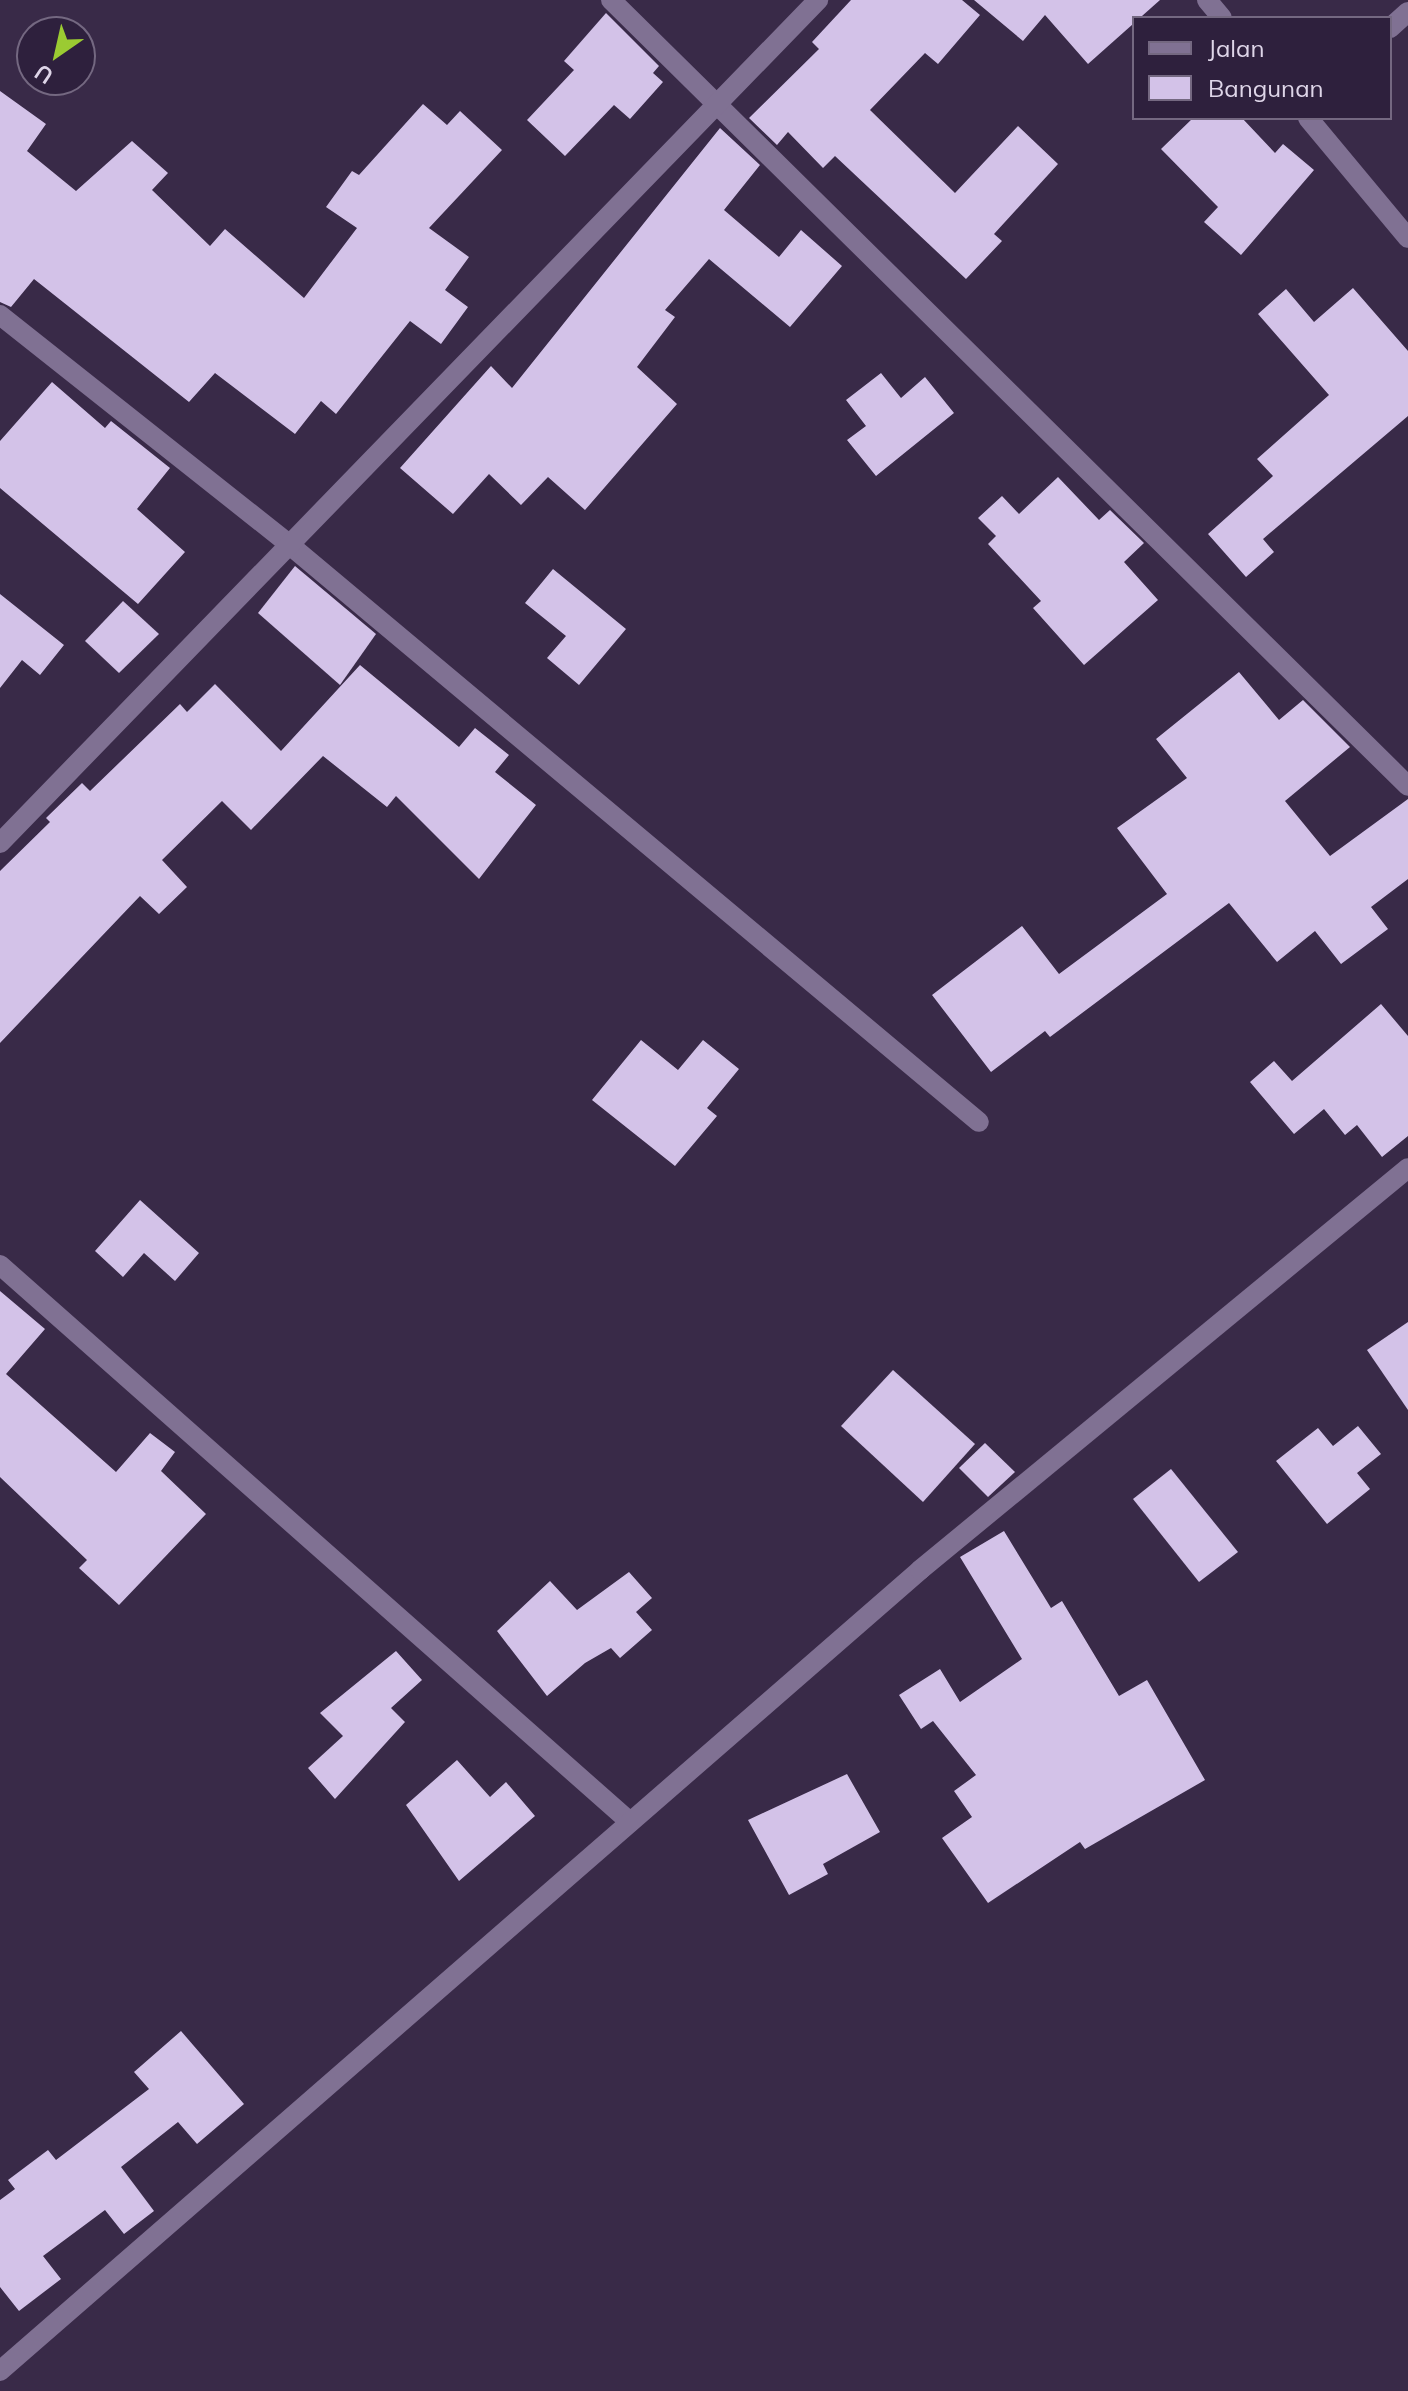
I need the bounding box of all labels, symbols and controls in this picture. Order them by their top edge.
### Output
north arrow [16,16,96,96]
legend [1132,16,1392,120]
text: Jalan [1208,33,1264,63]
text: U [29,58,58,90]
text: Bangunan [1208,73,1324,103]

